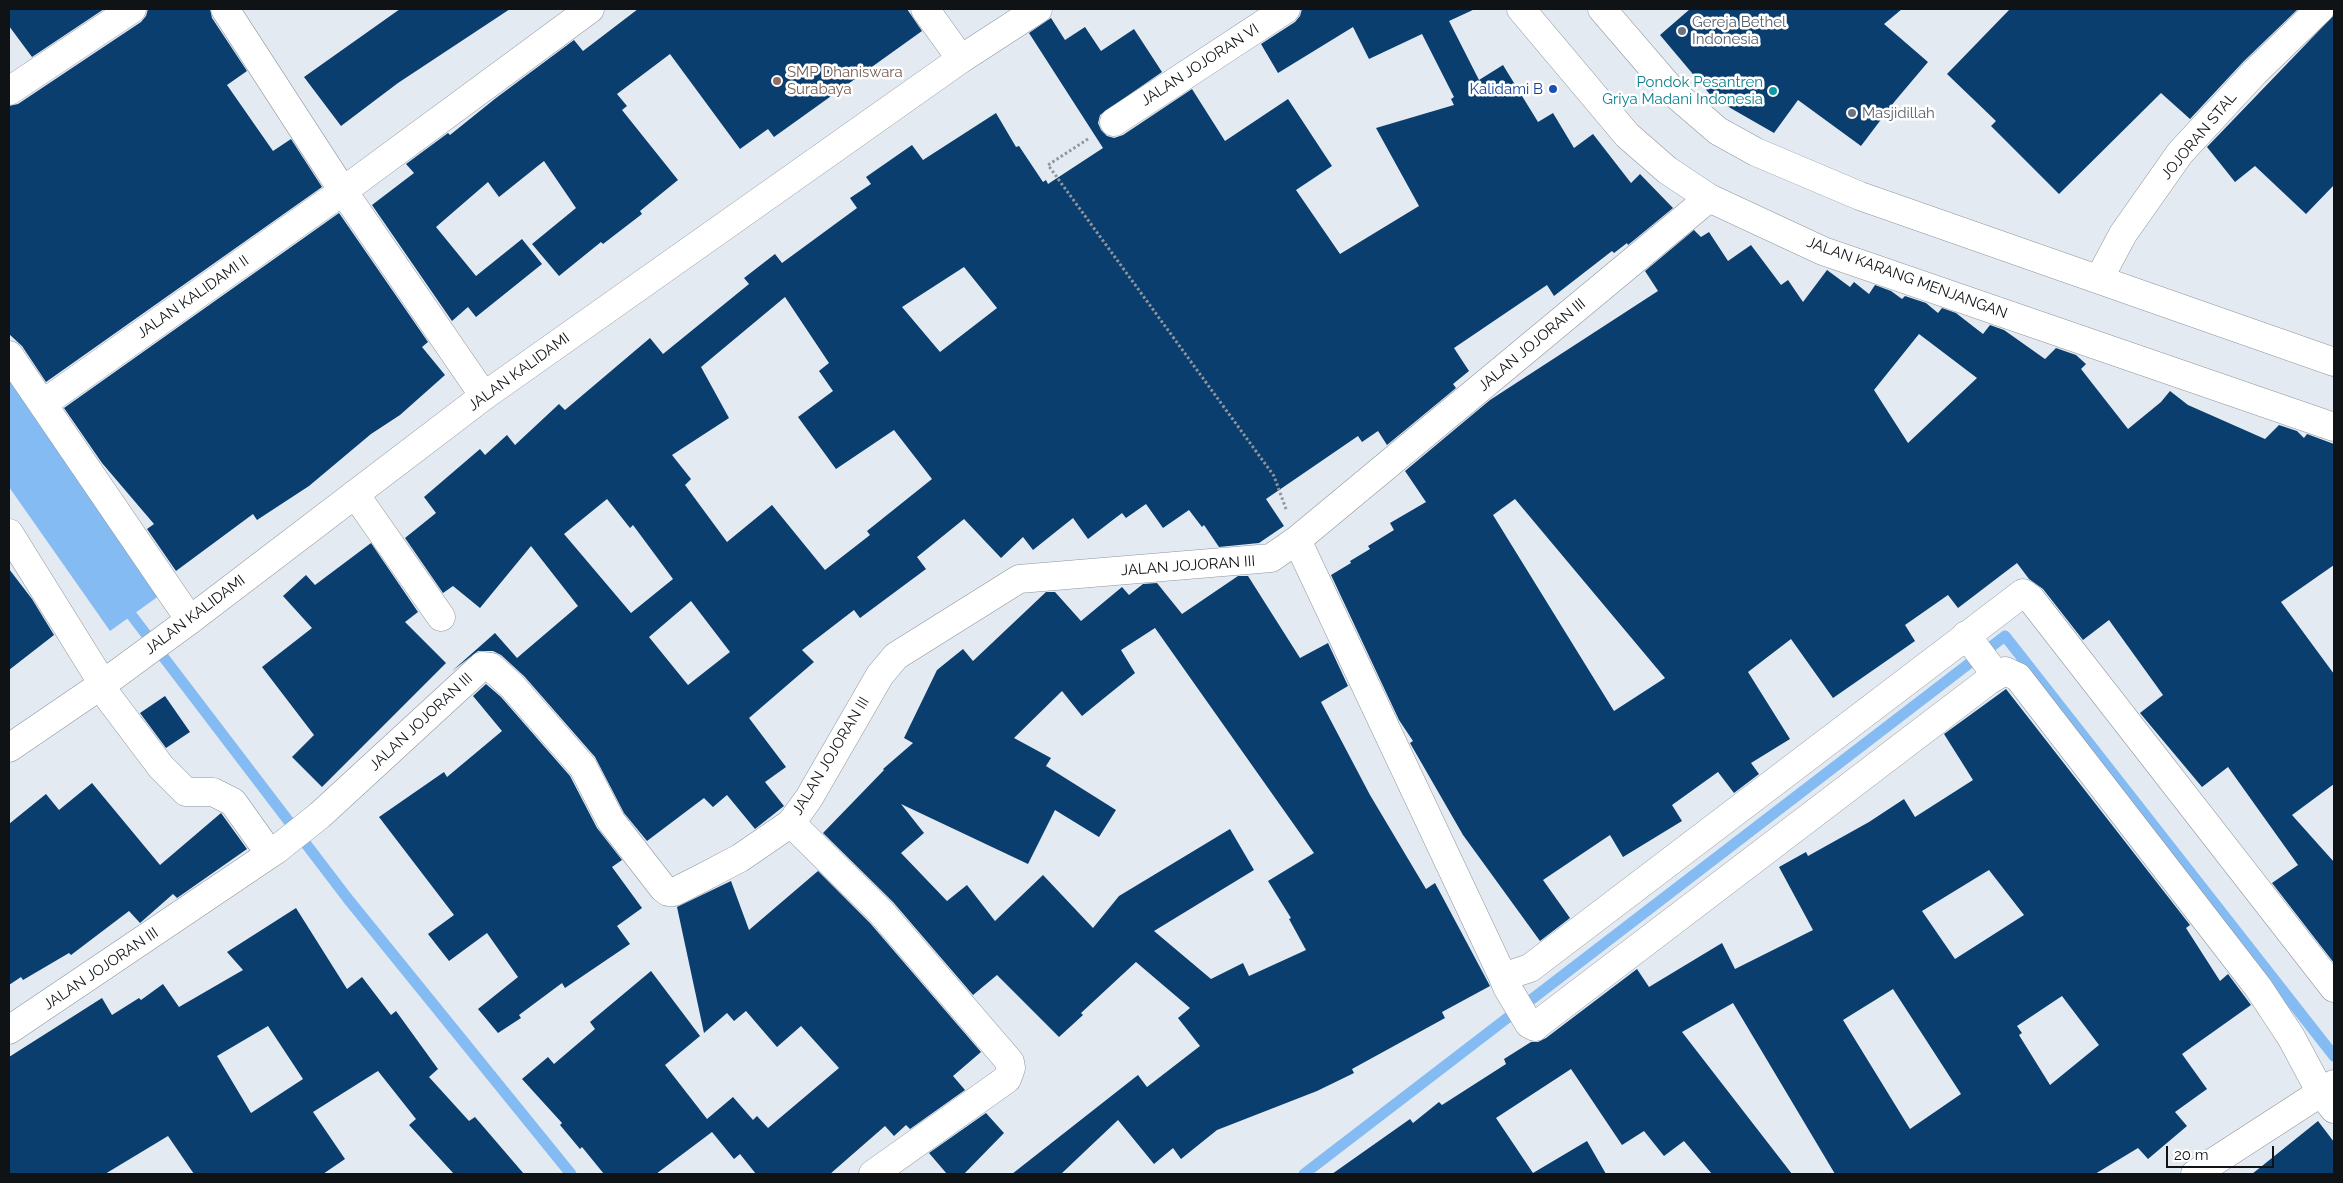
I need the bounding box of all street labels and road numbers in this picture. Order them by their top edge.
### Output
street label: JALAN JOJORAN VI [1138,20,1262,110]
street label: JOJORAN STAL [2157,89,2241,183]
street label: JALAN KARANG MENJANGAN [1804,233,2010,323]
street label: JALAN KALIDAMI II [134,252,252,342]
street label: JALAN JOJORAN III [1475,295,1589,395]
street label: JALAN KALIDAMI [465,329,573,415]
street label: JALAN JOJORAN III [1120,552,1256,580]
street label: JALAN KALIDAMI [141,571,249,659]
street label: JALAN JOJORAN III [366,670,476,774]
street label: JALAN JOJORAN III [789,694,873,818]
street label: JALAN JOJORAN III [40,924,162,1014]

